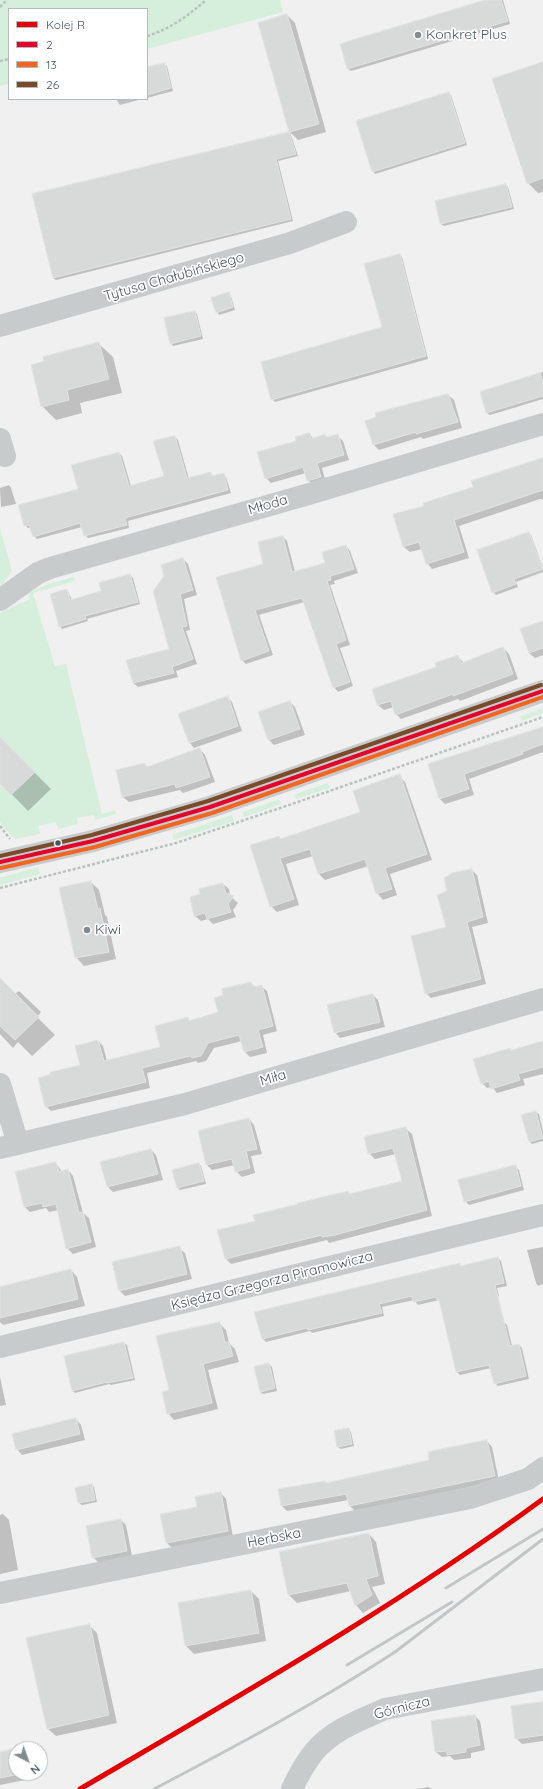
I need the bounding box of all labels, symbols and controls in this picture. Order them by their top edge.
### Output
legend [8,8,148,100]
text: Kolej R [46,17,85,32]
place label: Konkret Plus [426,27,507,43]
marker: Konkret Plus [413,30,423,40]
text: 2 [46,37,53,52]
text: 13 [46,57,57,72]
text: 26 [46,77,59,92]
street label: Tytusa Chałubińskiego [102,249,246,305]
street label: Młoda [246,491,290,519]
unlabelled marker [53,838,63,848]
place label: Kiwi [95,922,121,938]
marker: Kiwi [82,925,92,935]
street label: Miła [258,1066,288,1090]
street label: Księdza Grzegorza Piramowicza [169,1248,375,1314]
street label: Herbska [246,1525,302,1551]
street label: Górnicza [372,1693,432,1723]
north arrow [8,1741,48,1781]
text: N [28,1761,43,1777]

